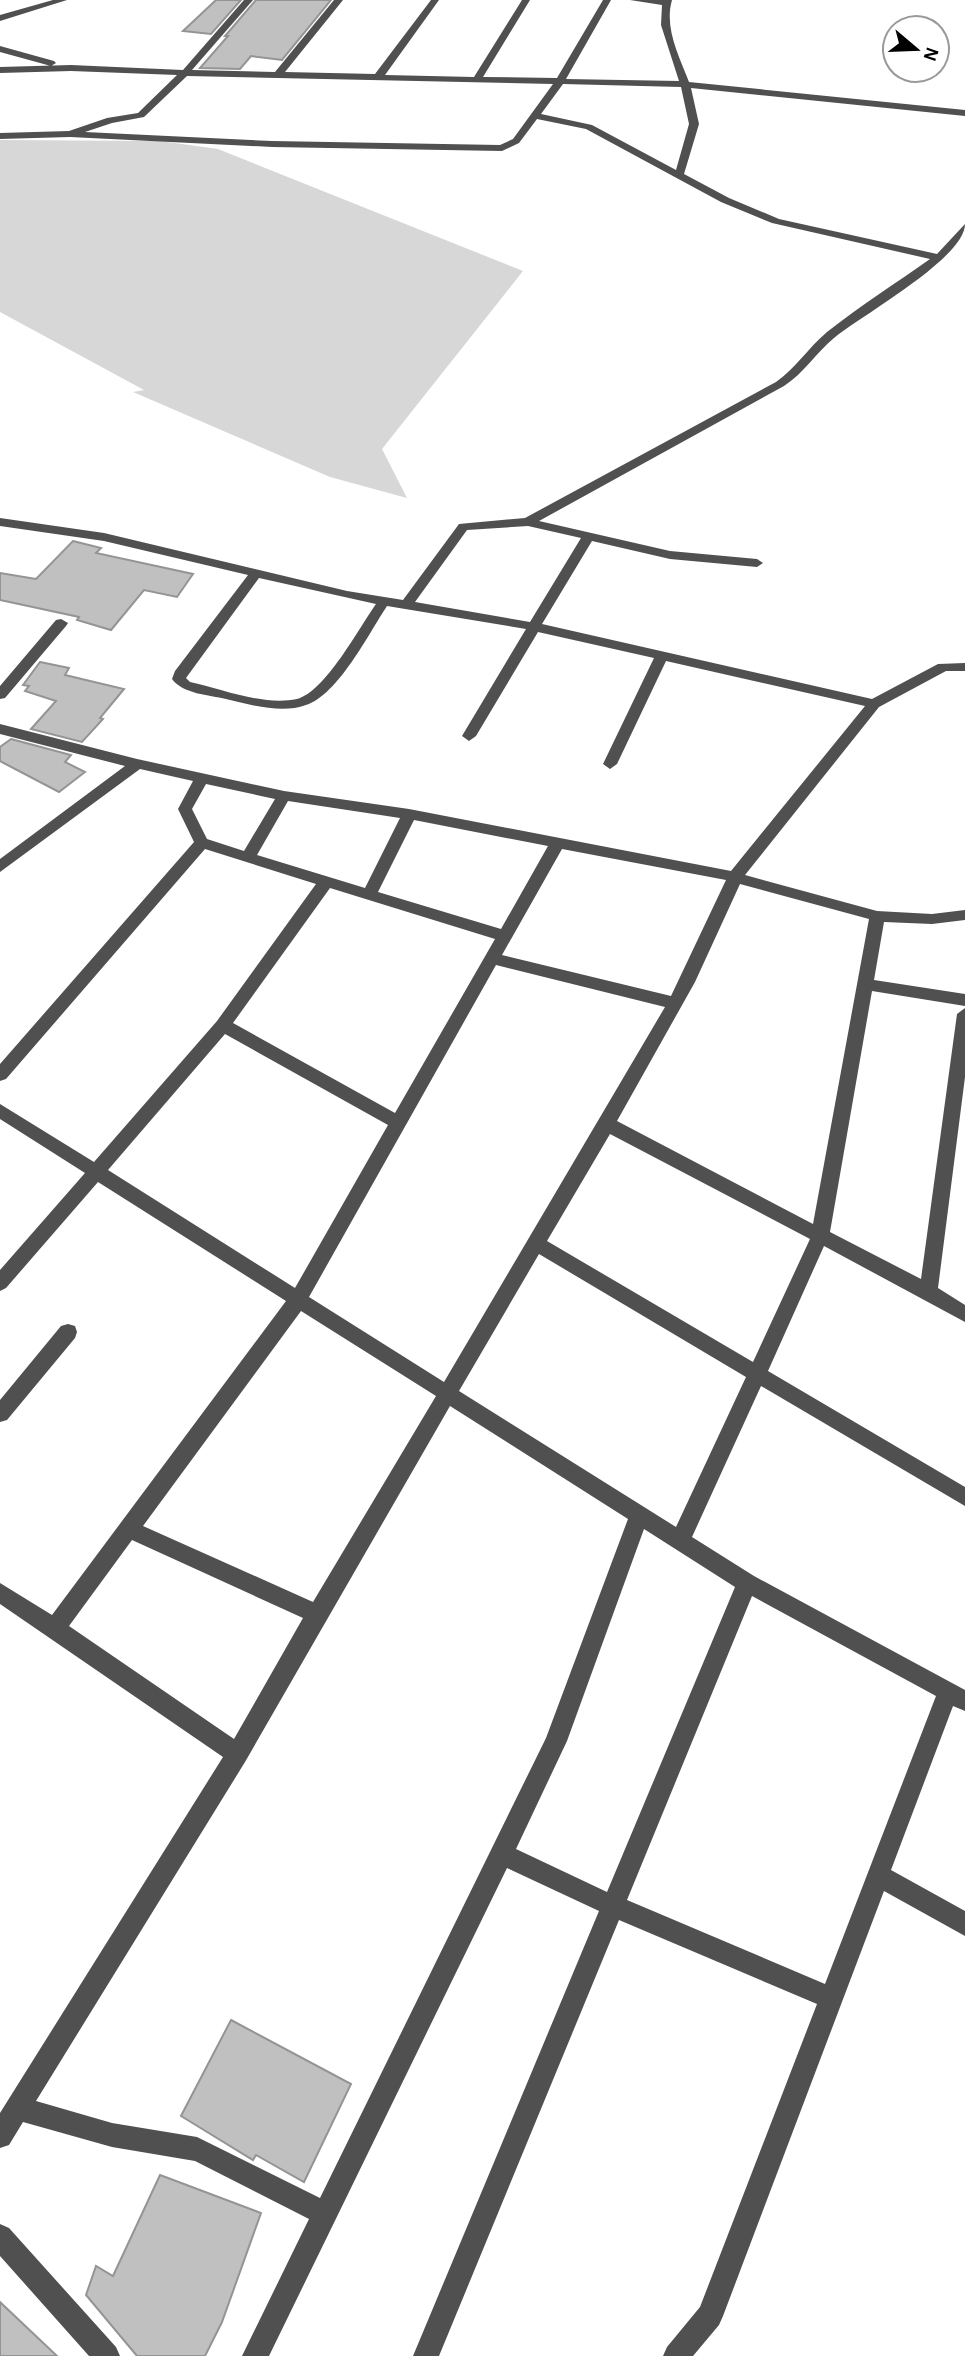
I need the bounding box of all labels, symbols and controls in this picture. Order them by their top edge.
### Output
north arrow [881,14,951,84]
text: N [920,45,942,63]

